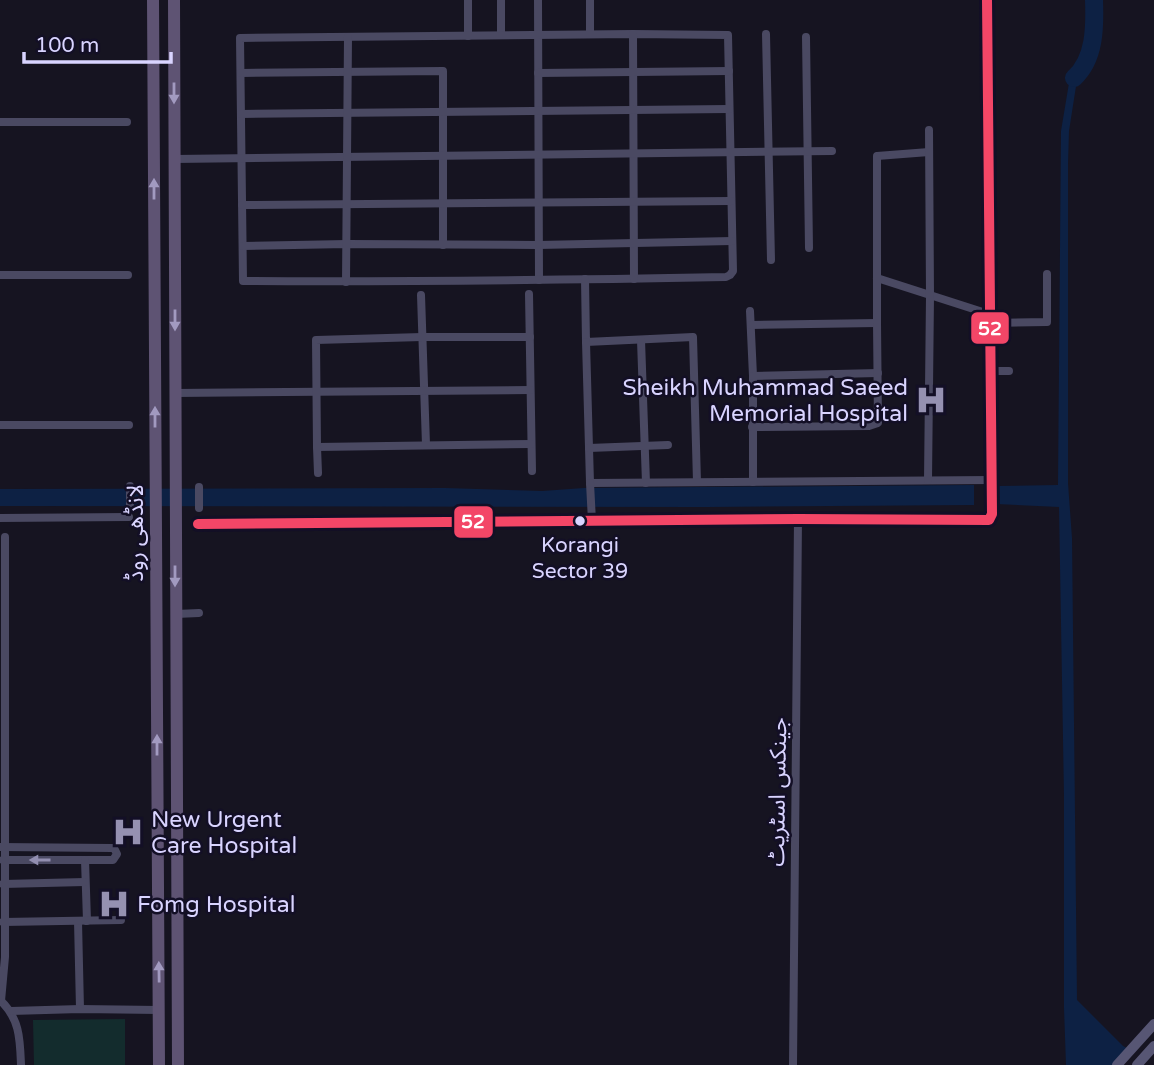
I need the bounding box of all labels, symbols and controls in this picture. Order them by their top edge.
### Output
scale bar [24,21,172,65]
text: 100 m [35,33,99,58]
one-way arrow [168,82,180,104]
one-way arrow [148,178,160,200]
one-way arrow [169,309,181,331]
line badge: 52 [970,311,1010,345]
text: 52 [978,318,1002,340]
place label: Sheikh Muhammad Saeed Memorial Hospital [623,374,908,428]
hospital icon: Sheikh Muhammad Saeed Memorial Hospital [914,383,948,417]
one-way arrow [149,405,161,427]
street label: لانڈھی روڈ [122,484,150,582]
line badge: 52 [453,505,494,539]
text: 52 [461,511,485,533]
marker: Korangi Sector 39 [573,514,587,528]
place label: Korangi Sector 39 [532,533,628,584]
one-way arrow [169,566,181,588]
street label: جینکس اسٹریٹ [763,717,793,867]
one-way arrow [151,734,163,756]
place label: New Urgent Care Hospital [151,806,297,860]
hospital icon: New Urgent Care Hospital [111,815,145,849]
one-way arrow [29,854,51,866]
hospital icon: Fomg Hospital [97,887,131,921]
place label: Fomg Hospital [137,891,295,919]
one-way arrow [153,961,164,983]

